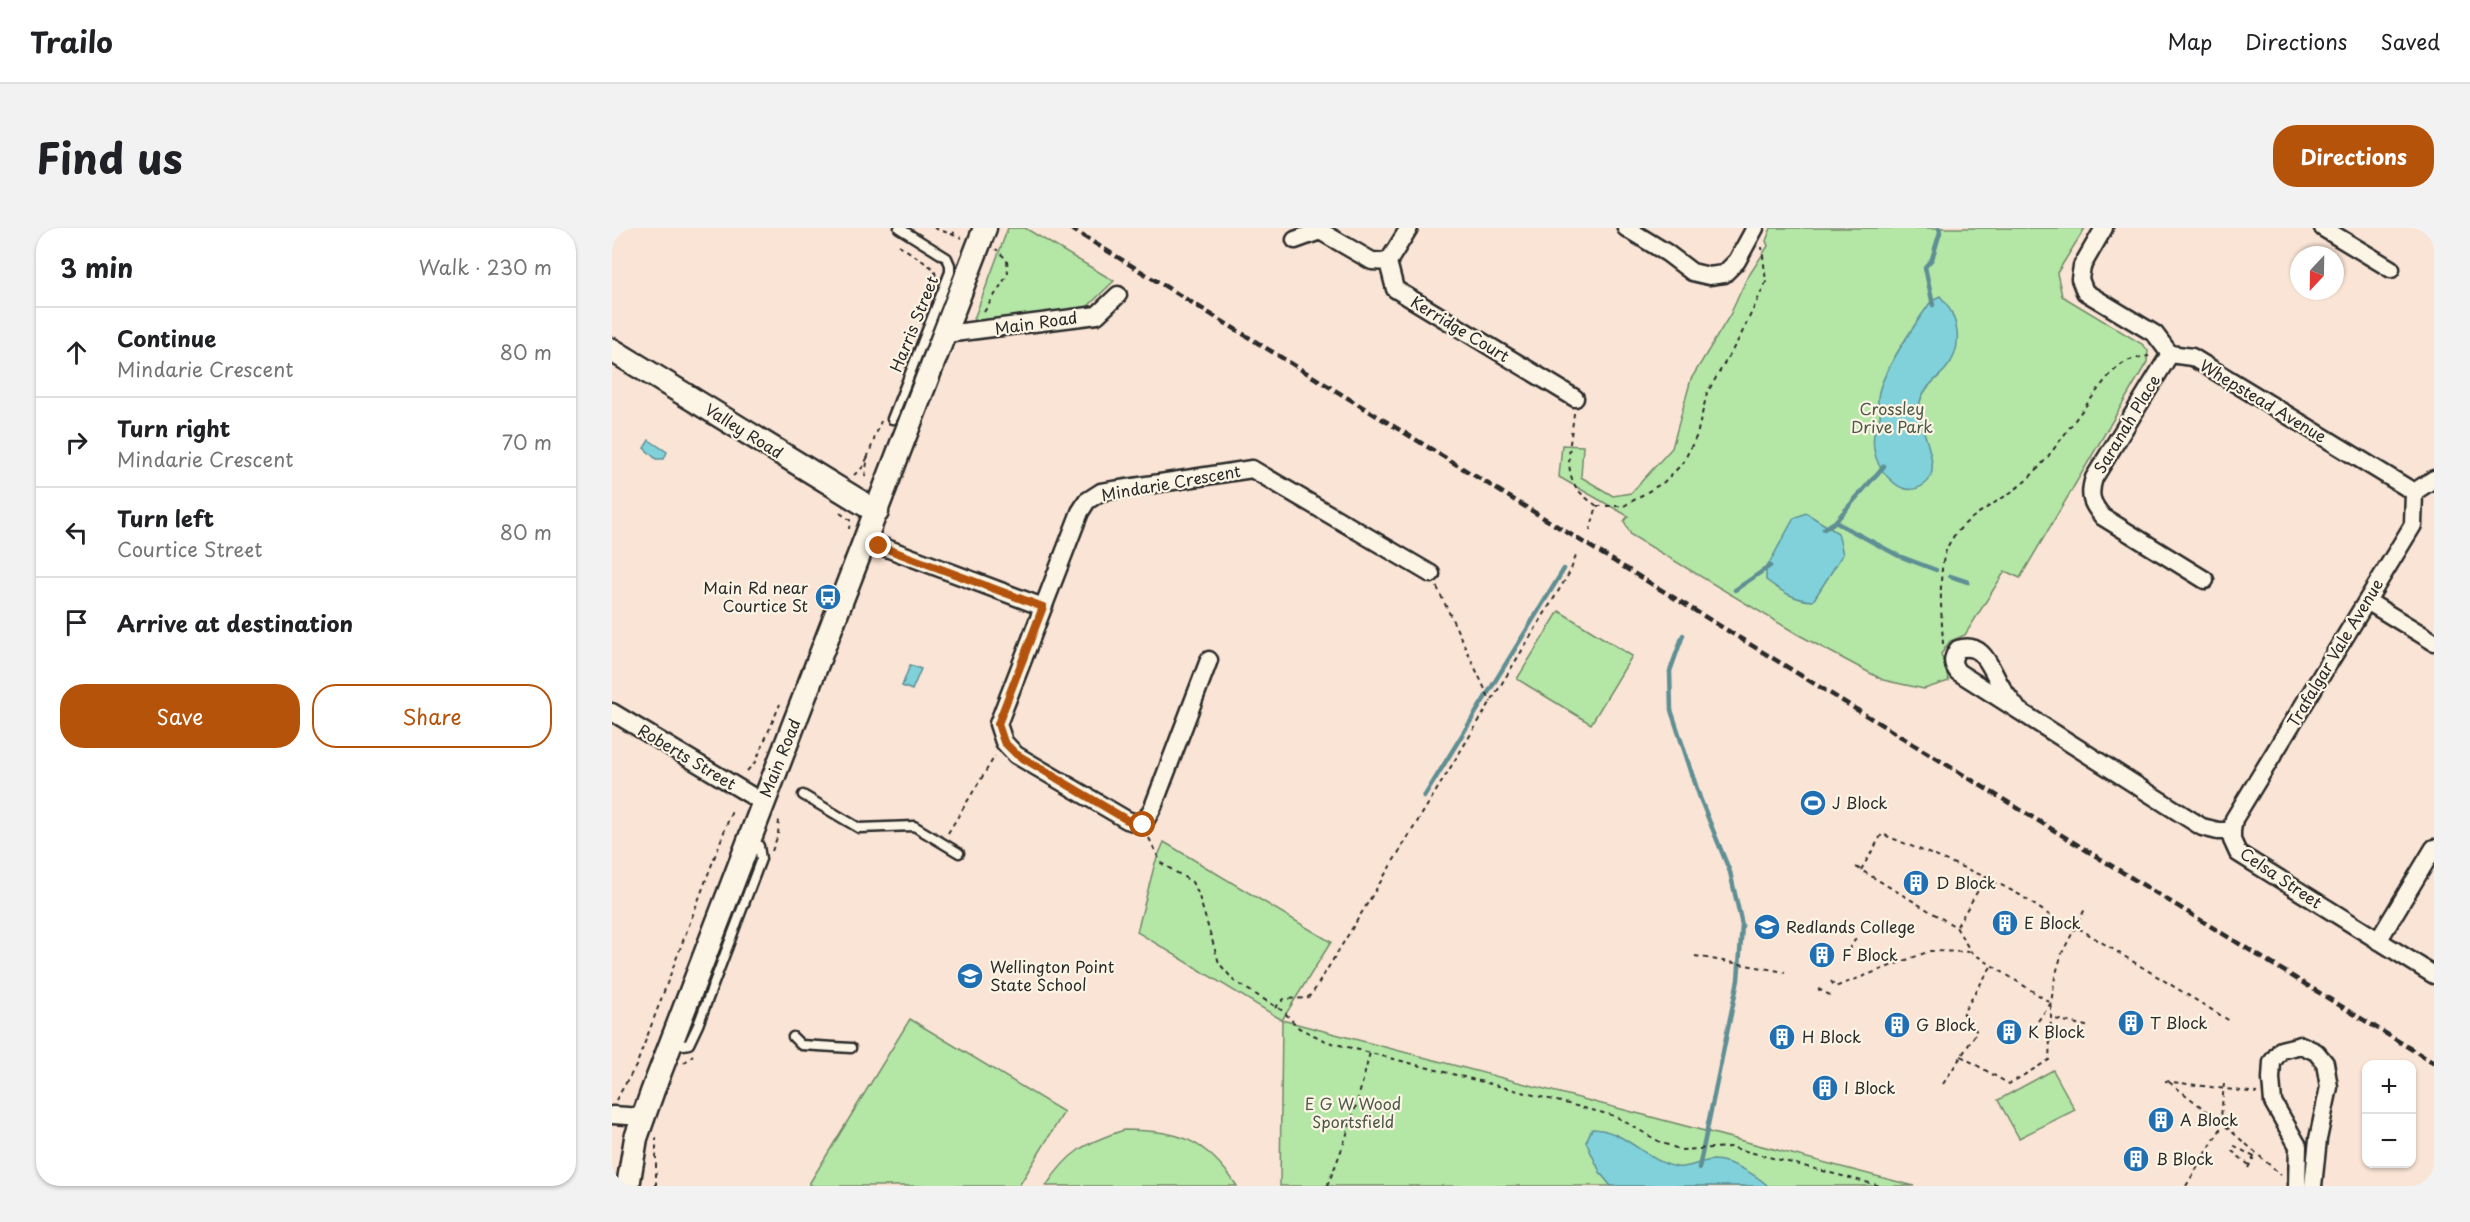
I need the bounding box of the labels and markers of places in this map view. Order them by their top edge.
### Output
place label: Main Rd near Courtice St [703,575,809,617]
bus stop icon: Main Rd near Courtice St [813,582,843,612]
sports icon: J Block [1798,788,1828,818]
place label: J Block [1832,790,1888,814]
building icon: D Block [1901,868,1931,898]
place label: D Block [1936,870,1996,894]
building icon: E Block [1990,908,2020,938]
place label: E Block [2024,910,2081,934]
school or university icon: Redlands College [1752,912,1782,942]
place label: Redlands College [1786,914,1916,938]
building icon: F Block [1807,940,1837,970]
place label: F Block [1842,942,1898,966]
place label: Wellington Point State School [990,954,1115,996]
school or university icon: Wellington Point State School [955,961,985,991]
building icon: T Block [2116,1008,2146,1038]
building icon: G Block [1882,1010,1912,1040]
place label: T Block [2150,1010,2208,1034]
place label: G Block [1916,1012,1976,1036]
building icon: K Block [1994,1017,2024,1047]
place label: K Block [2028,1019,2085,1043]
building icon: H Block [1767,1022,1797,1052]
place label: H Block [1802,1024,1861,1048]
building icon: I Block [1810,1073,1840,1103]
place label: I Block [1844,1075,1896,1099]
building icon: A Block [2146,1105,2176,1135]
place label: A Block [2180,1107,2238,1131]
building icon: B Block [2121,1144,2151,1174]
place label: B Block [2156,1146,2214,1170]

